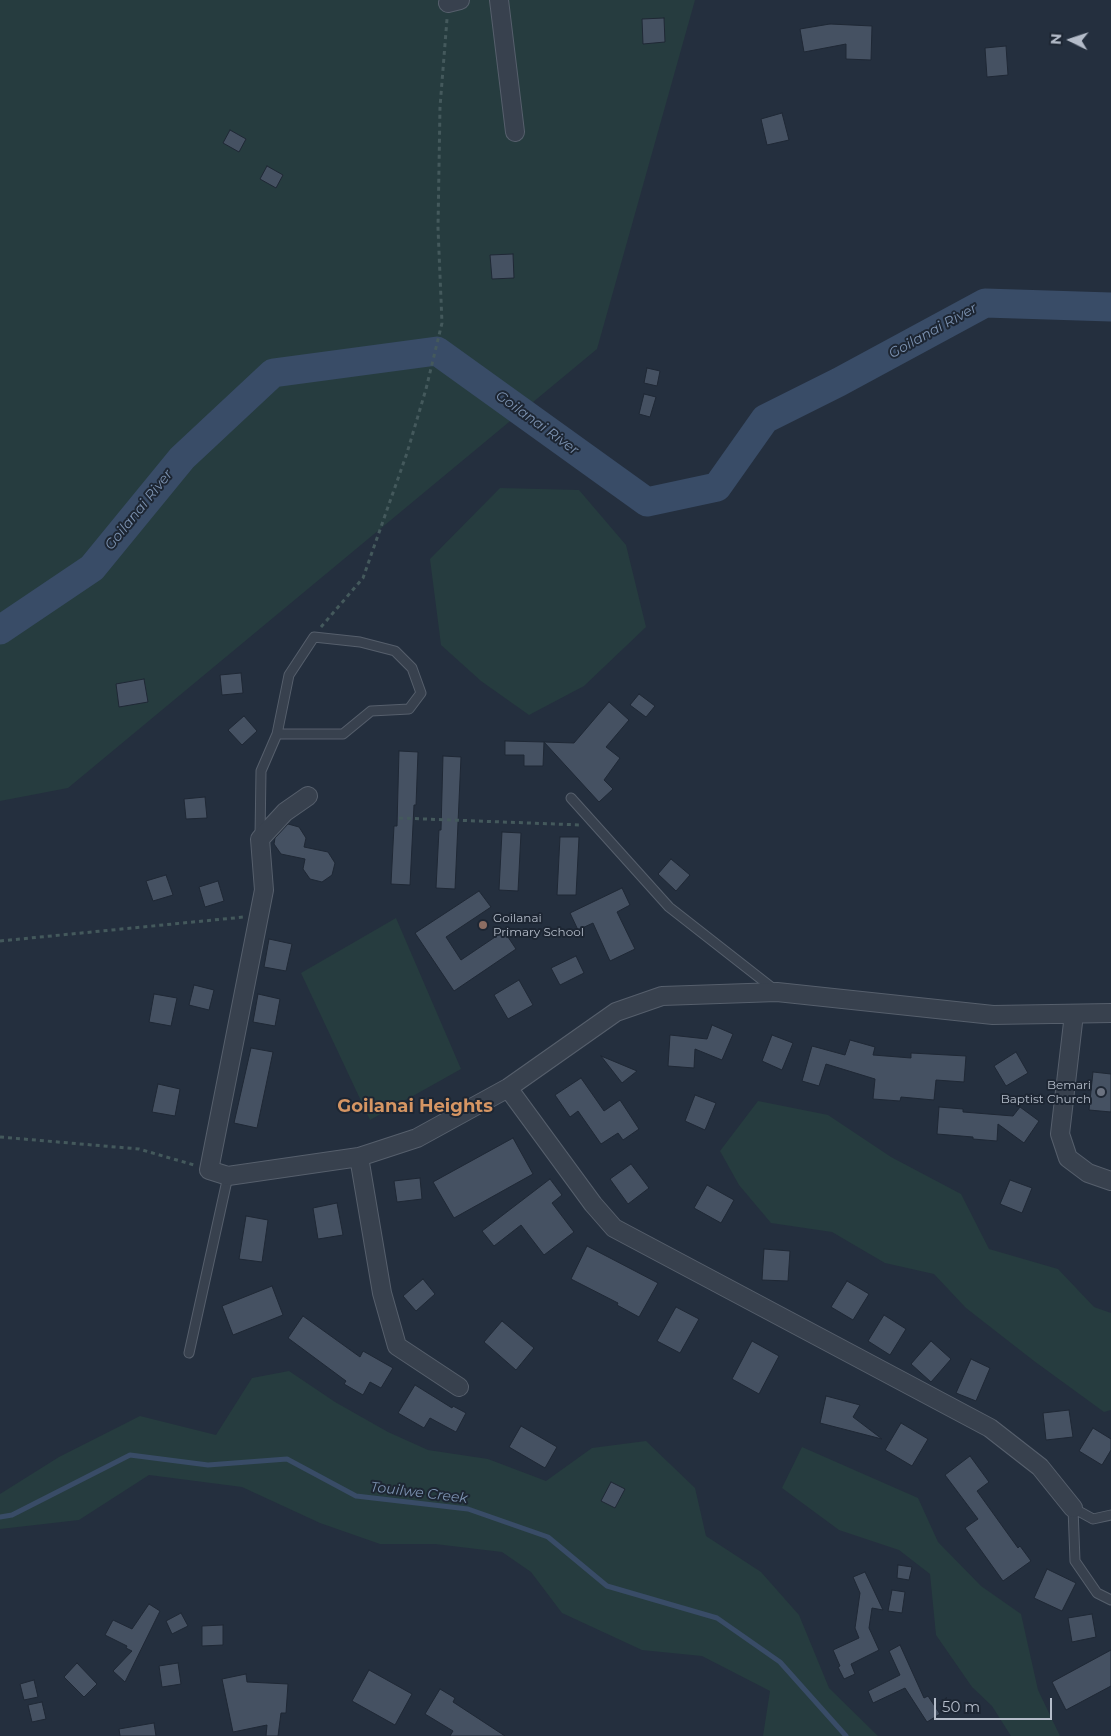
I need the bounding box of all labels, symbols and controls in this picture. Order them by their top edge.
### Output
north arrow [1046,15,1096,65]
text: N [1047,33,1065,45]
water label: Goilanai River [886,300,980,362]
water label: Goilanai River [492,387,582,459]
water label: Goilanai River [102,466,176,554]
place label: Goilanai Primary School [493,911,584,939]
marker: Goilanai Primary School [477,919,489,931]
place label: Bemari Baptist Church [1001,1078,1091,1106]
marker: Bemari Baptist Church [1095,1086,1107,1098]
district label: Goilanai Heights [337,1096,493,1118]
water label: Touilwe Creek [369,1479,469,1507]
scale bar [936,1688,1054,1720]
text: 50 m [942,1697,980,1716]

